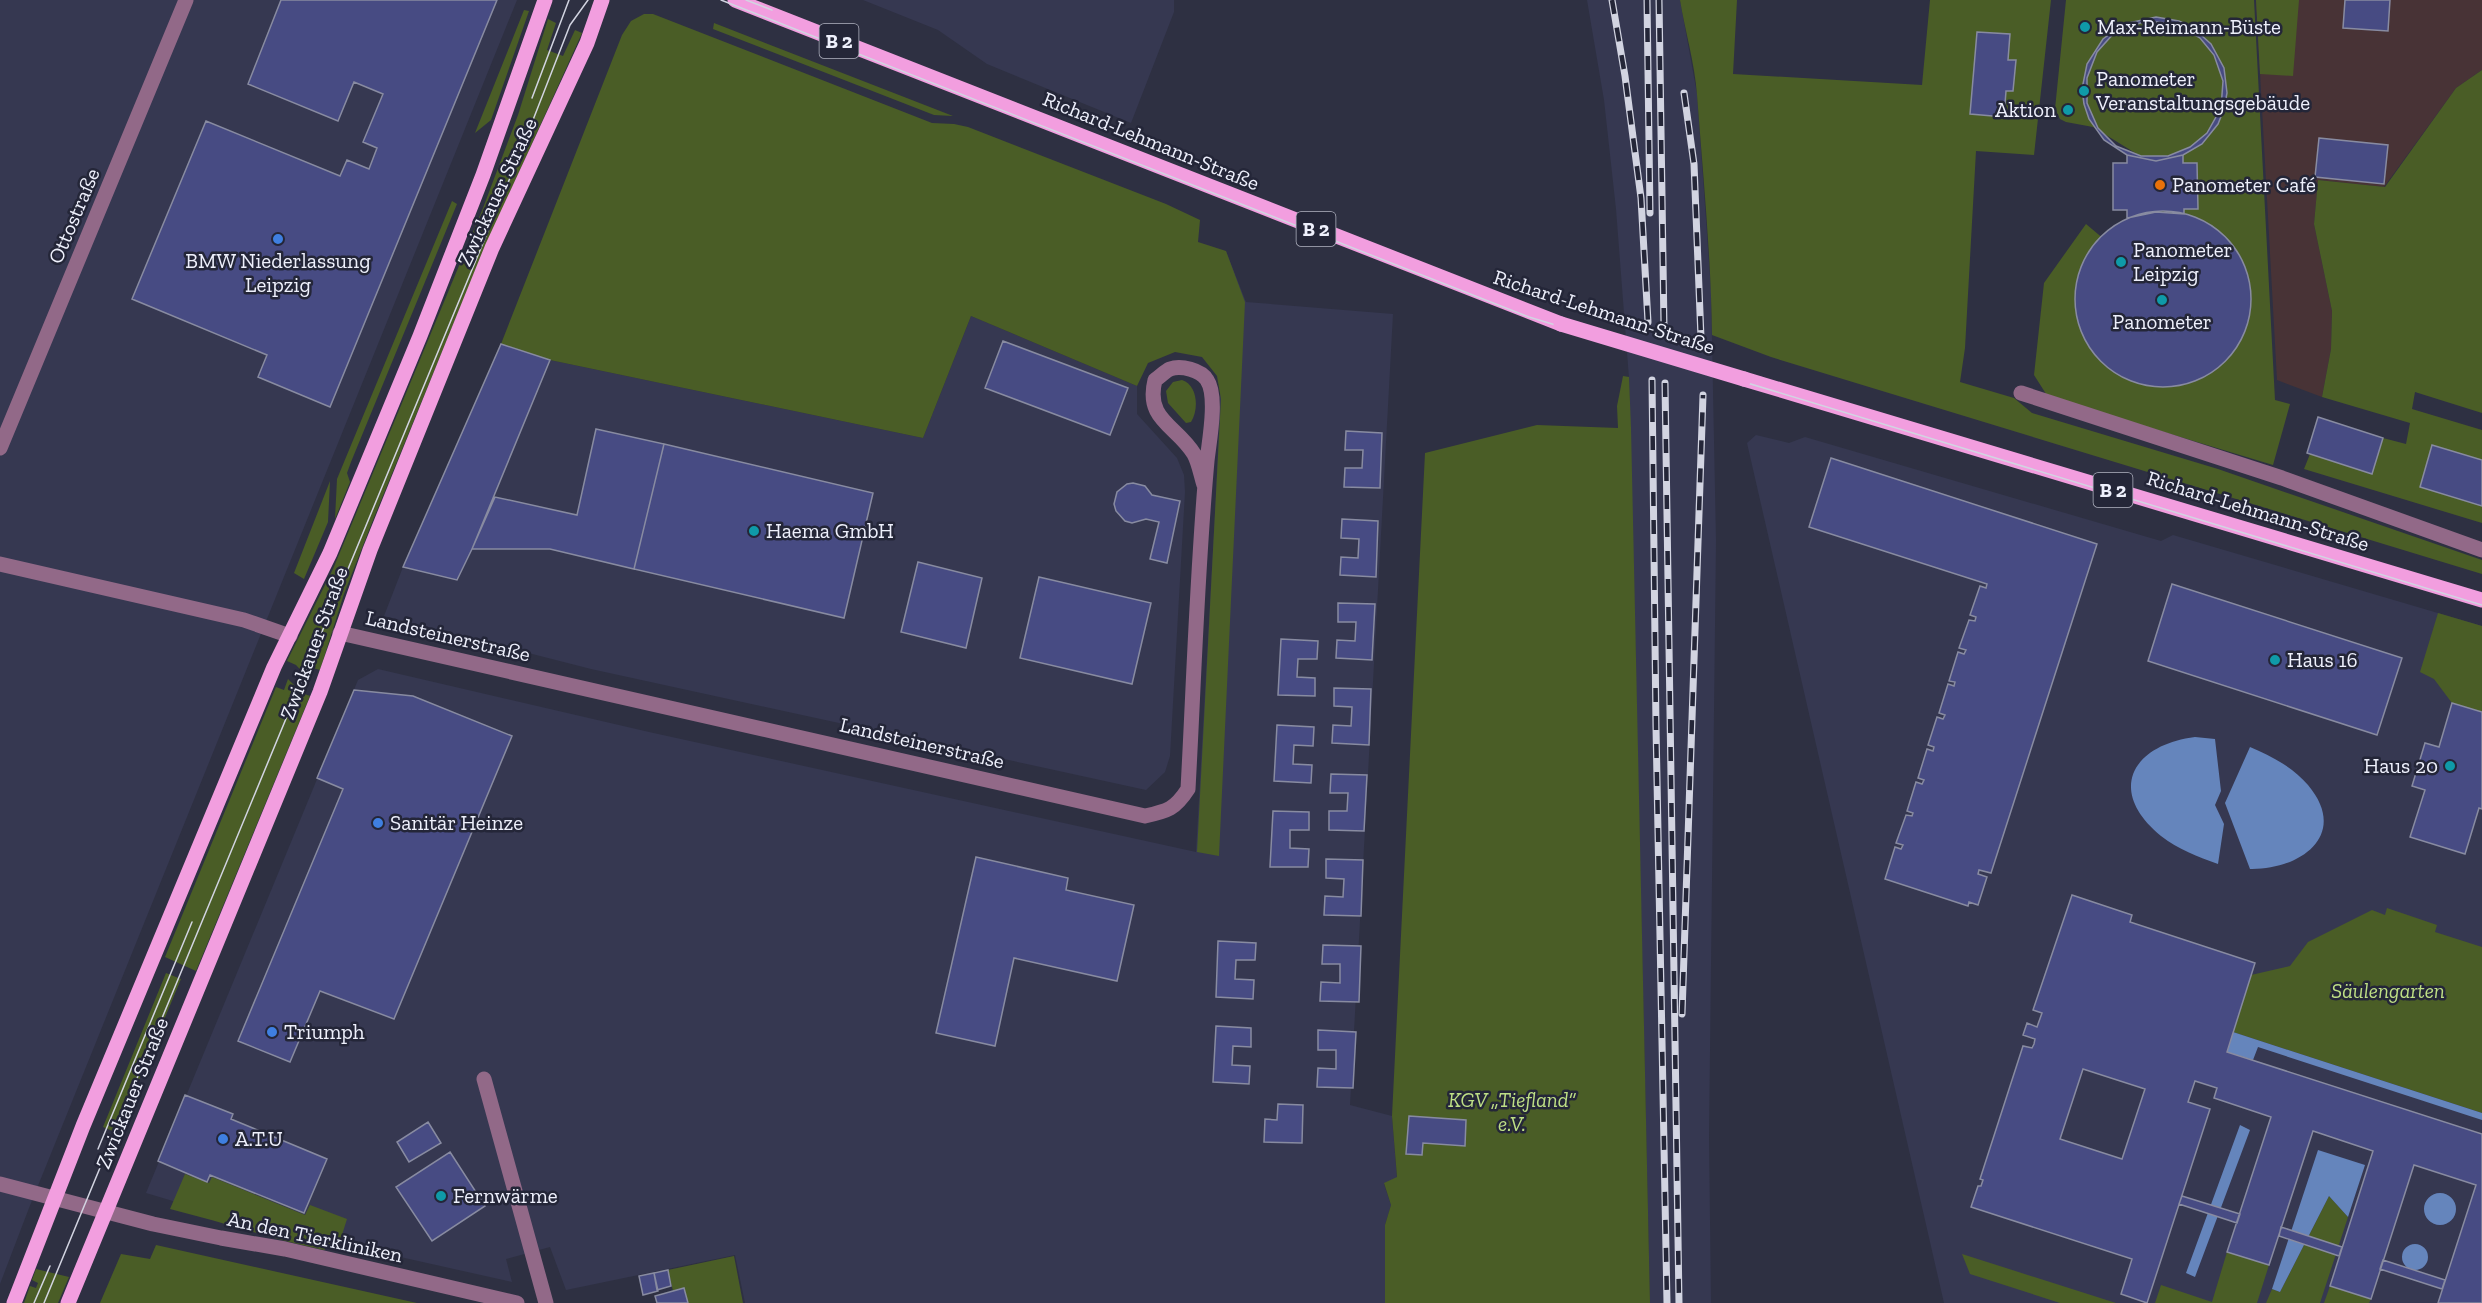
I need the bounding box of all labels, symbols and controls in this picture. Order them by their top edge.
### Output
place label: Max-Reimann-Büste [2097,14,2281,39]
marker: Max-Reimann-Büste [2078,20,2092,34]
road number: B 2 [820,24,858,58]
place label: Panometer Veranstaltungsgebäude [2095,66,2310,115]
marker: Panometer Veranstaltungsgebäude [2077,84,2091,98]
street label: Richard-Lehmann-Straße [1039,86,1263,195]
place label: Aktion [1995,97,2056,122]
marker: Aktion [2061,103,2075,117]
street label: Zwickauer Straße [451,114,542,270]
street label: Ottostraße [42,164,105,267]
place label: Panometer Café [2172,172,2316,197]
marker: Panometer Café [2153,178,2167,192]
road number: B 2 [1296,212,1336,246]
marker: BMW Niederlassung Leipzig [271,232,285,246]
place label: Panometer Leipzig [2133,237,2232,286]
place label: BMW Niederlassung Leipzig [185,248,371,297]
marker: Panometer Leipzig [2114,255,2128,269]
street label: Richard-Lehmann-Straße [1490,264,1718,359]
marker: Panometer [2155,293,2169,307]
place label: Panometer [2112,309,2212,334]
street label: Richard-Lehmann-Straße [2144,465,2372,556]
road number: B 2 [2094,473,2132,507]
place label: Haema GmbH [766,518,894,543]
marker: Haema GmbH [747,524,761,538]
street label: Zwickauer Straße [274,563,353,723]
street label: Landsteinerstraße [363,604,533,667]
place label: Haus 16 [2287,647,2358,672]
marker: Haus 16 [2268,653,2282,667]
street label: Landsteinerstraße [837,711,1007,774]
place label: Haus 20 [2364,753,2438,778]
marker: Haus 20 [2443,759,2457,773]
place label: Sanitär Heinze [390,810,523,835]
marker: Sanitär Heinze [371,816,385,830]
park label: Säulengarten [2331,978,2445,1003]
street label: Zwickauer Straße [90,1014,173,1172]
place label: Triumph [284,1019,365,1044]
marker: Triumph [265,1025,279,1039]
park label: KGV „Tiefland“ e.V. [1448,1087,1576,1136]
place label: A.T.U [235,1126,283,1151]
marker: A.T.U [216,1132,230,1146]
place label: Fernwärme [453,1183,558,1208]
marker: Fernwärme [434,1189,448,1203]
street label: An den Tierkliniken [225,1206,405,1267]

